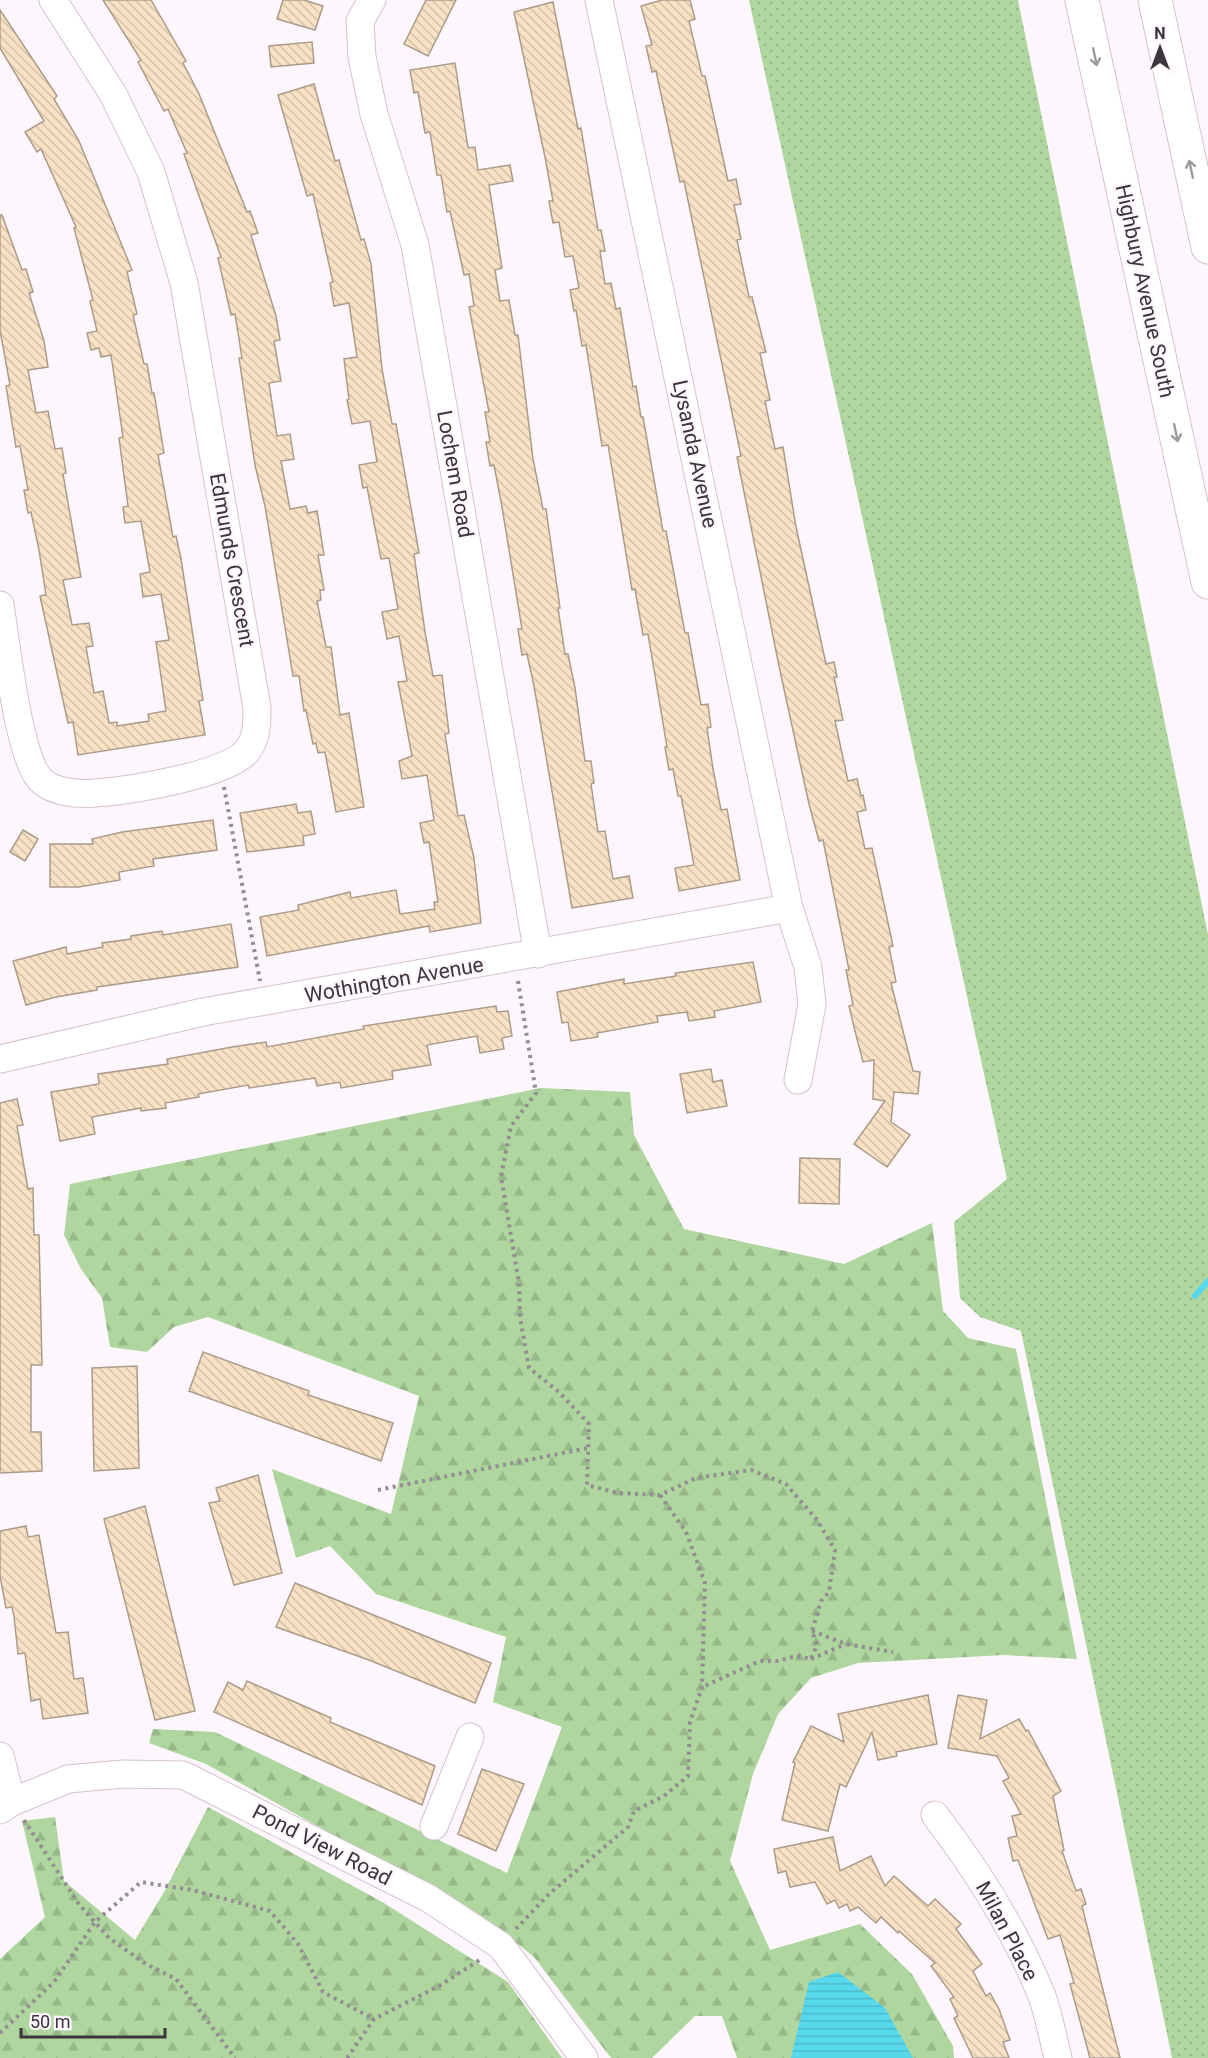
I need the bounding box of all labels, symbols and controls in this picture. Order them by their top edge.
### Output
north arrow [1130,18,1190,78]
text: N [1154,24,1166,43]
one-way arrow [1090,47,1101,66]
one-way arrow [1185,160,1197,179]
street label: Highbury Avenue South [1111,182,1179,400]
street label: Lysanda Avenue [668,378,722,530]
street label: Lochem Road [432,408,478,540]
one-way arrow [1171,422,1182,442]
street label: Edmunds Crescent [205,471,259,649]
street label: Wothington Avenue [303,952,485,1008]
street label: Pond View Road [249,1800,395,1890]
street label: Milan Place [971,1877,1043,1985]
scale bar [21,2001,165,2039]
text: 50 m [30,2011,70,2032]

